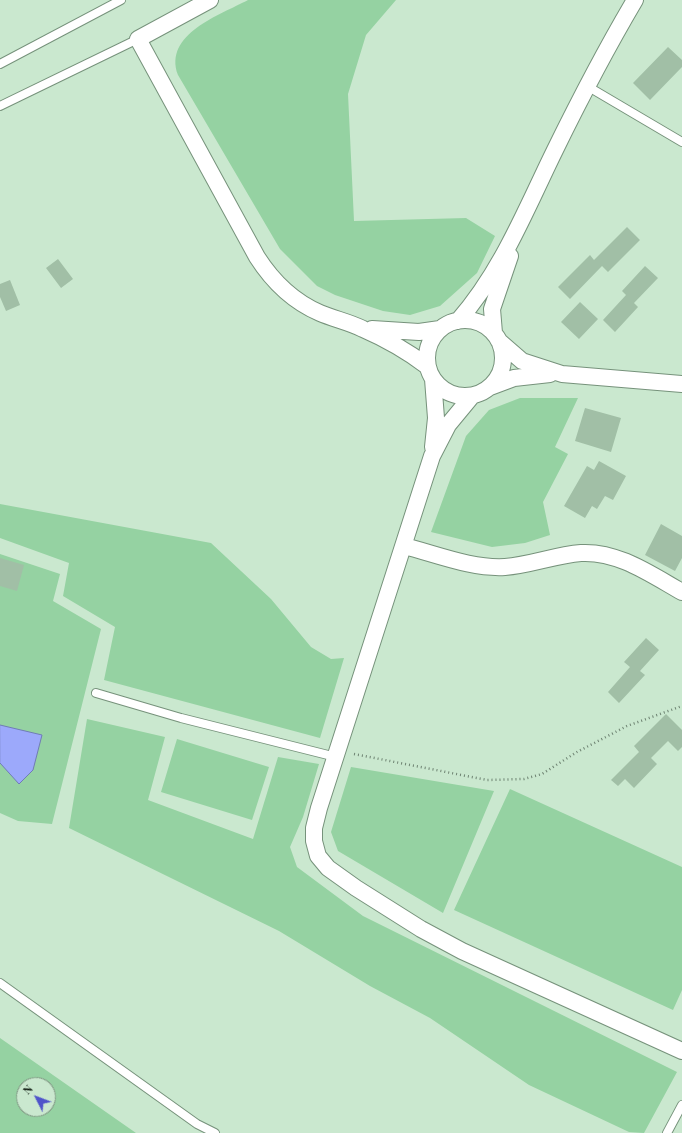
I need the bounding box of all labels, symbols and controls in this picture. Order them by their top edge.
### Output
north arrow [16,1077,56,1117]
text: N [19,1081,36,1097]

